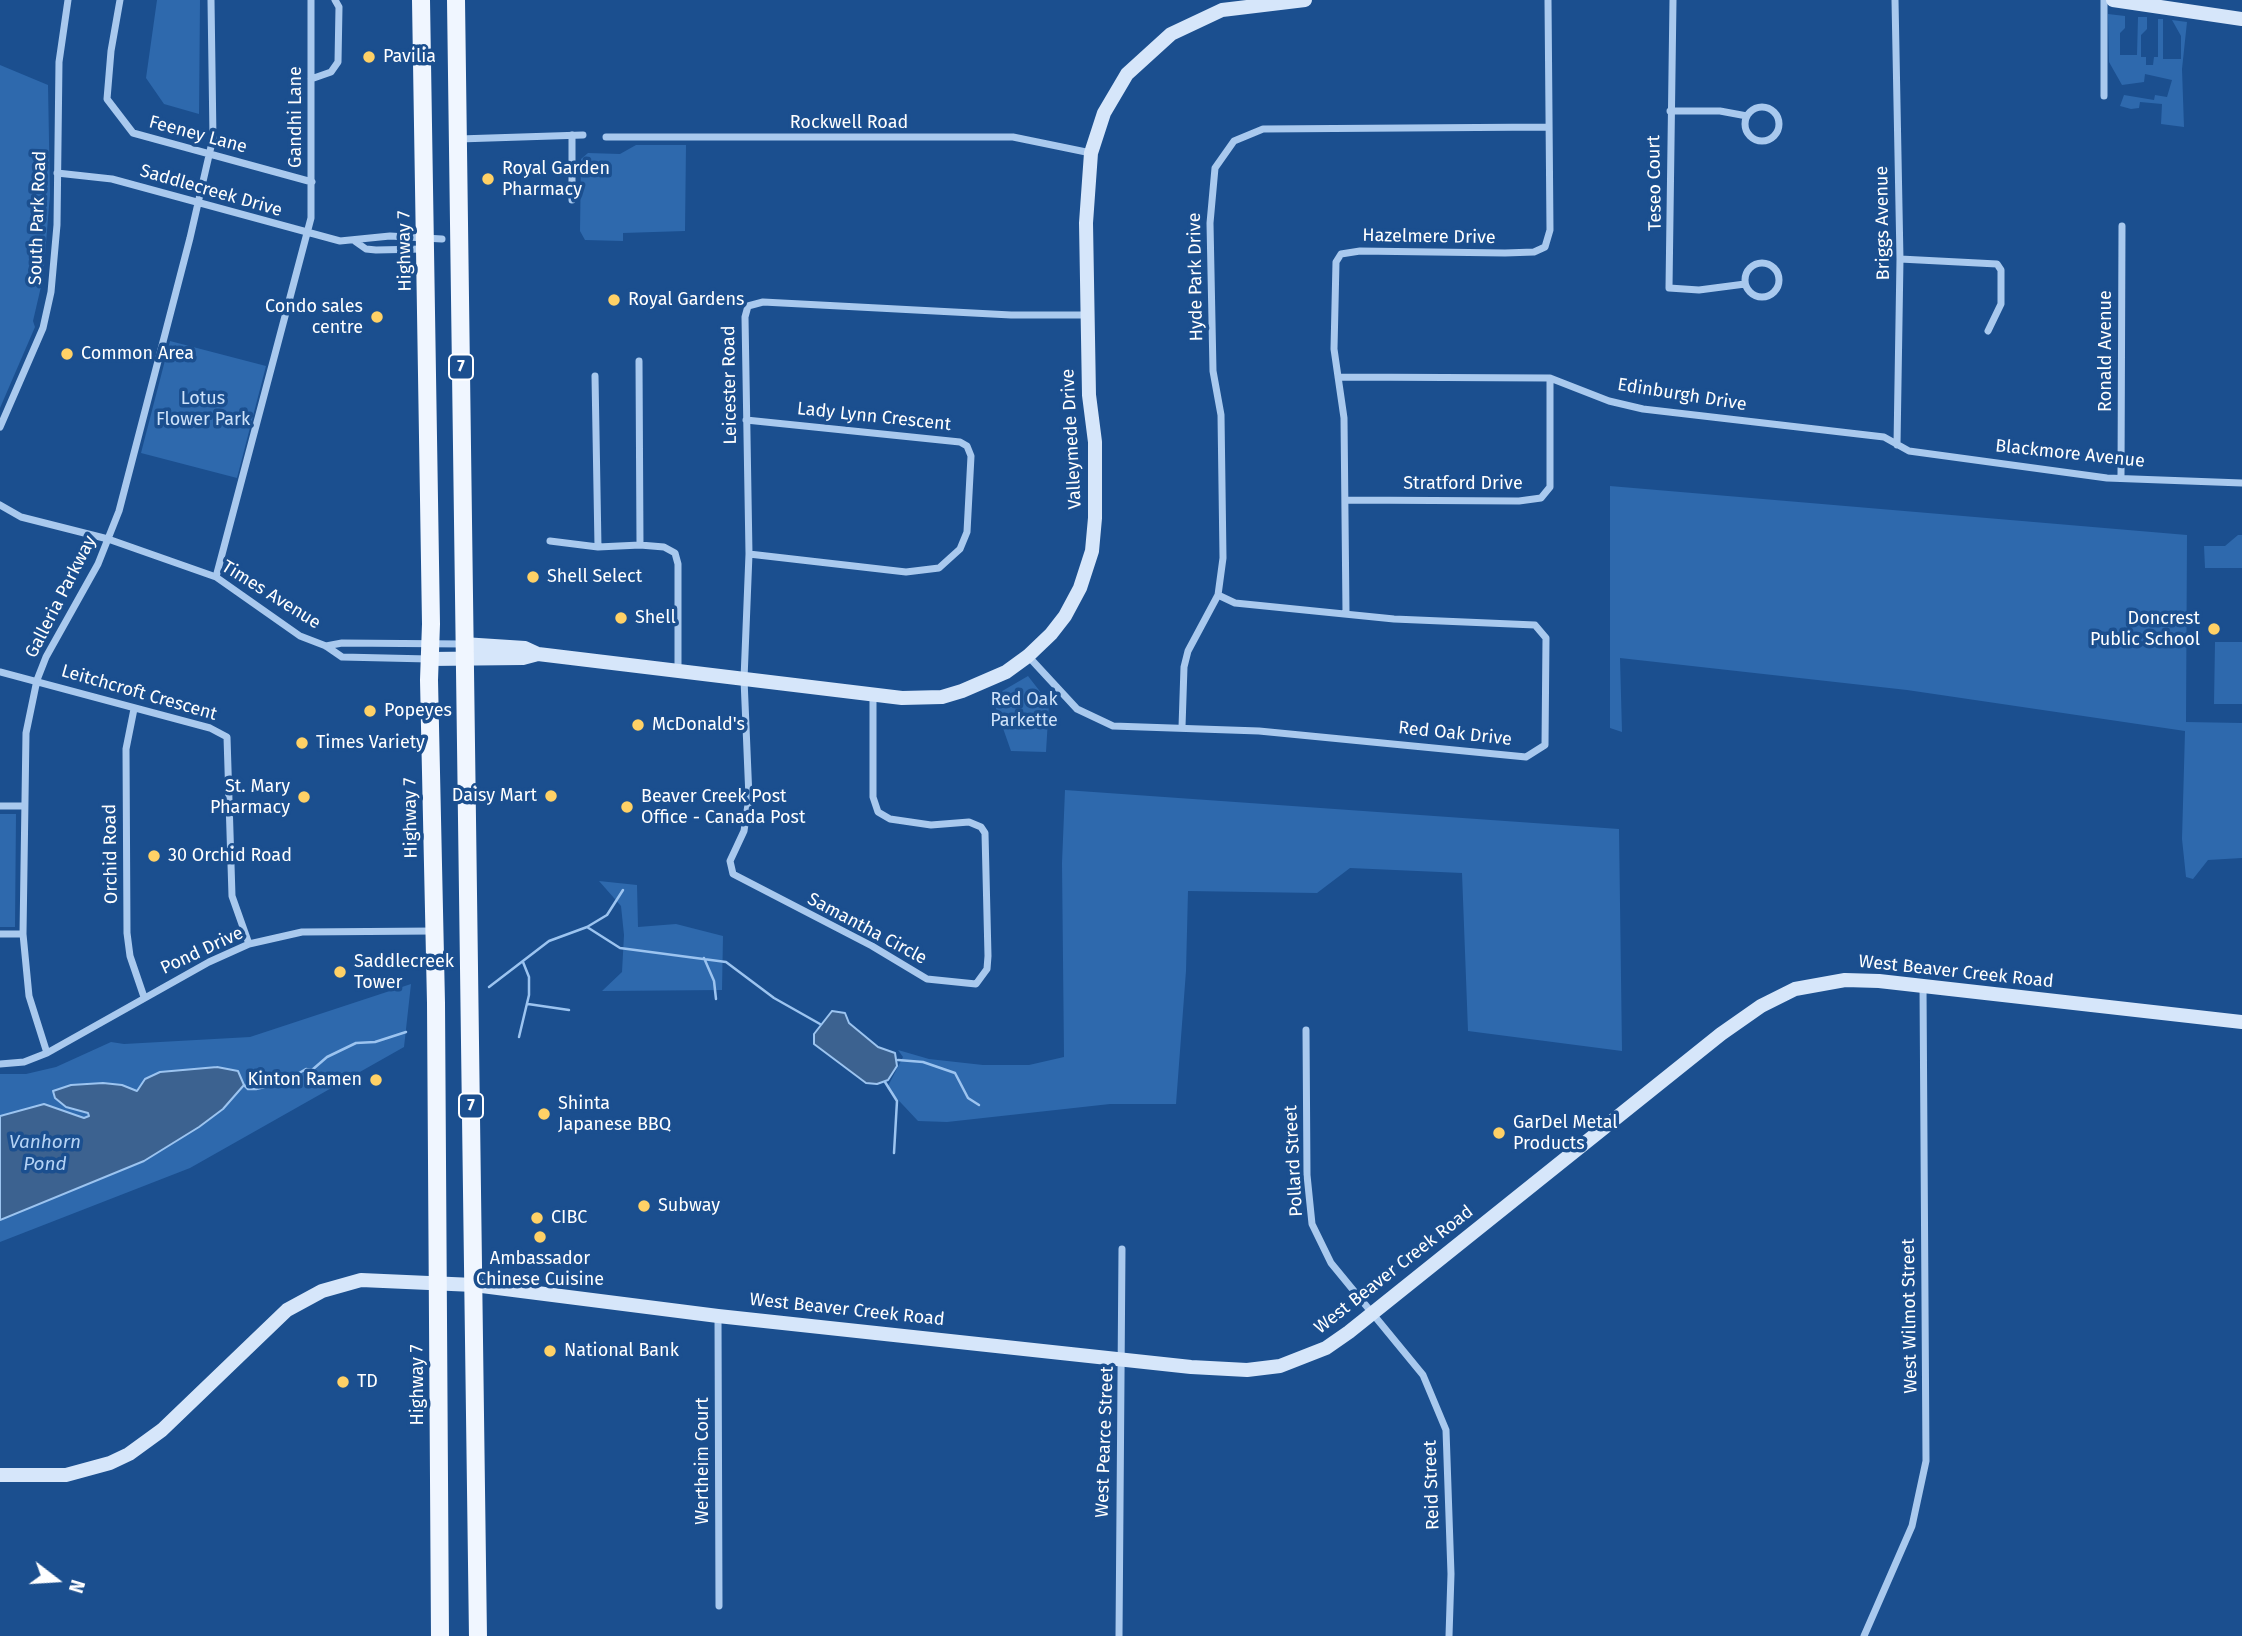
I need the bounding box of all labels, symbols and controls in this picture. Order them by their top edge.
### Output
place label: Pavilia [383,46,436,68]
marker: Pavilia [361,49,377,65]
street label: Gandhi Lane [285,66,307,168]
street label: Feeney Lane [147,112,249,158]
street label: Rockwell Road [790,112,908,134]
street label: Teseo Court [1643,135,1667,231]
street label: South Park Road [25,151,51,285]
place label: Royal Garden Pharmacy [502,158,610,200]
street label: Saddlecreek Drive [137,160,285,222]
street label: Briggs Avenue [1871,166,1895,280]
marker: Royal Garden Pharmacy [480,171,496,187]
street label: Highway 7 [393,210,417,292]
street label: Hyde Park Drive [1184,212,1208,342]
street label: Hazelmere Drive [1362,225,1496,249]
place label: Royal Gardens [628,289,744,311]
street label: Ronald Avenue [2095,290,2117,412]
marker: Royal Gardens [606,292,622,308]
place label: Condo sales centre [265,296,363,338]
marker: Condo sales centre [369,309,385,325]
street label: Leicester Road [718,325,742,445]
place label: Common Area [81,343,194,365]
marker: Common Area [59,346,75,362]
road number: 7 [449,354,473,380]
street label: Valleymede Drive [1058,368,1086,510]
street label: Edinburgh Drive [1616,374,1748,416]
park label: Lotus Flower Park [156,388,250,430]
street label: Lady Lynn Crescent [796,398,952,436]
street label: Blackmore Avenue [1994,435,2146,473]
street label: Stratford Drive [1403,473,1523,495]
street label: Galleria Parkway [21,532,101,662]
street label: Times Avenue [218,556,324,634]
place label: Shell Select [547,566,642,588]
marker: Shell Select [525,569,541,585]
place label: Shell [635,607,676,629]
place label: Doncrest Public School [2090,608,2200,650]
marker: Shell [613,610,629,626]
marker: Doncrest Public School [2206,621,2222,637]
street label: Leitchcroft Crescent [59,660,219,726]
park label: Red Oak Parkette [990,689,1058,732]
place label: Popeyes [384,700,452,722]
marker: Popeyes [362,703,378,719]
place label: McDonald's [652,714,745,736]
marker: McDonald's [630,717,646,733]
street label: Red Oak Drive [1397,717,1513,751]
place label: Times Variety [316,732,425,754]
marker: Times Variety [294,735,310,751]
place label: St. Mary Pharmacy [210,776,290,818]
street label: Highway 7 [399,777,423,859]
place label: Daisy Mart [452,785,537,807]
place label: Beaver Creek Post Office - Canada Post [641,786,805,828]
marker: Daisy Mart [543,788,559,804]
marker: St. Mary Pharmacy [296,789,312,805]
marker: Beaver Creek Post Office - Canada Post [619,799,635,815]
street label: Orchid Road [99,804,123,904]
place label: 30 Orchid Road [168,845,292,867]
marker: 30 Orchid Road [146,848,162,864]
street label: Samantha Circle [804,888,930,970]
street label: Pond Drive [157,922,247,980]
place label: Saddlecreek Tower [354,951,454,993]
street label: West Beaver Creek Road [1857,951,2055,993]
marker: Saddlecreek Tower [332,964,348,980]
place label: Kinton Ramen [247,1069,362,1091]
marker: Kinton Ramen [368,1072,384,1088]
place label: Shinta Japanese BBQ [558,1093,671,1136]
road number: 7 [459,1094,483,1118]
street label: Pollard Street [1280,1105,1308,1217]
marker: Shinta Japanese BBQ [536,1106,552,1122]
place label: GarDel Metal Products [1513,1112,1618,1154]
marker: GarDel Metal Products [1491,1125,1507,1141]
water label: Vanhorn Pond [9,1132,81,1176]
place label: Subway [658,1195,720,1217]
marker: Subway [636,1198,652,1214]
street label: West Beaver Creek Road [1310,1201,1478,1339]
place label: CIBC [551,1207,587,1229]
marker: CIBC [529,1210,545,1226]
marker: Ambassador Chinese Cuisine [532,1229,548,1245]
street label: West Wilmot Street [1898,1238,1922,1394]
place label: Ambassador Chinese Cuisine [476,1248,604,1290]
street label: West Beaver Creek Road [748,1289,946,1331]
place label: National Bank [564,1340,679,1362]
marker: National Bank [542,1343,558,1359]
street label: Highway 7 [407,1344,429,1426]
street label: West Pearce Street [1092,1366,1118,1518]
place label: TD [357,1371,378,1393]
marker: TD [335,1374,351,1390]
street label: Wertheim Court [692,1397,714,1525]
street label: Reid Street [1420,1440,1444,1530]
north arrow [21,1545,91,1615]
text: N [64,1577,89,1596]

